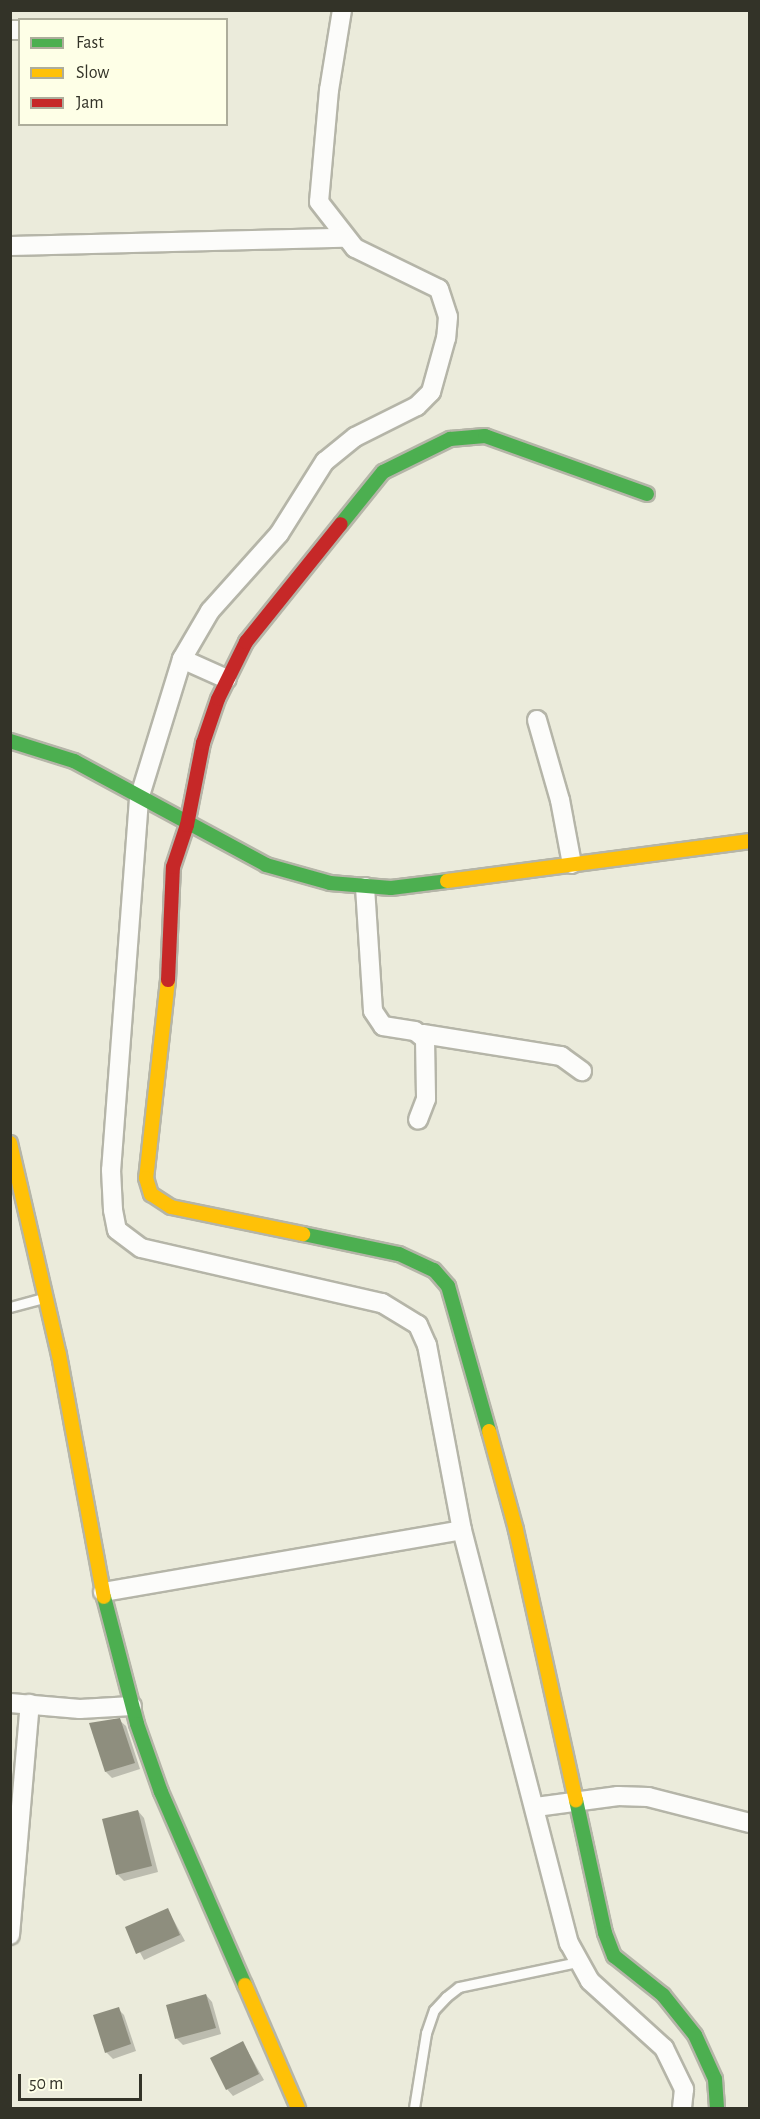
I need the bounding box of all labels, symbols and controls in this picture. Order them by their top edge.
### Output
legend [18,18,228,126]
text: Fast [76,34,104,52]
text: Slow [76,64,109,82]
text: Jam [76,94,104,112]
scale bar [21,2062,146,2100]
text: 50 m [29,2075,63,2093]

